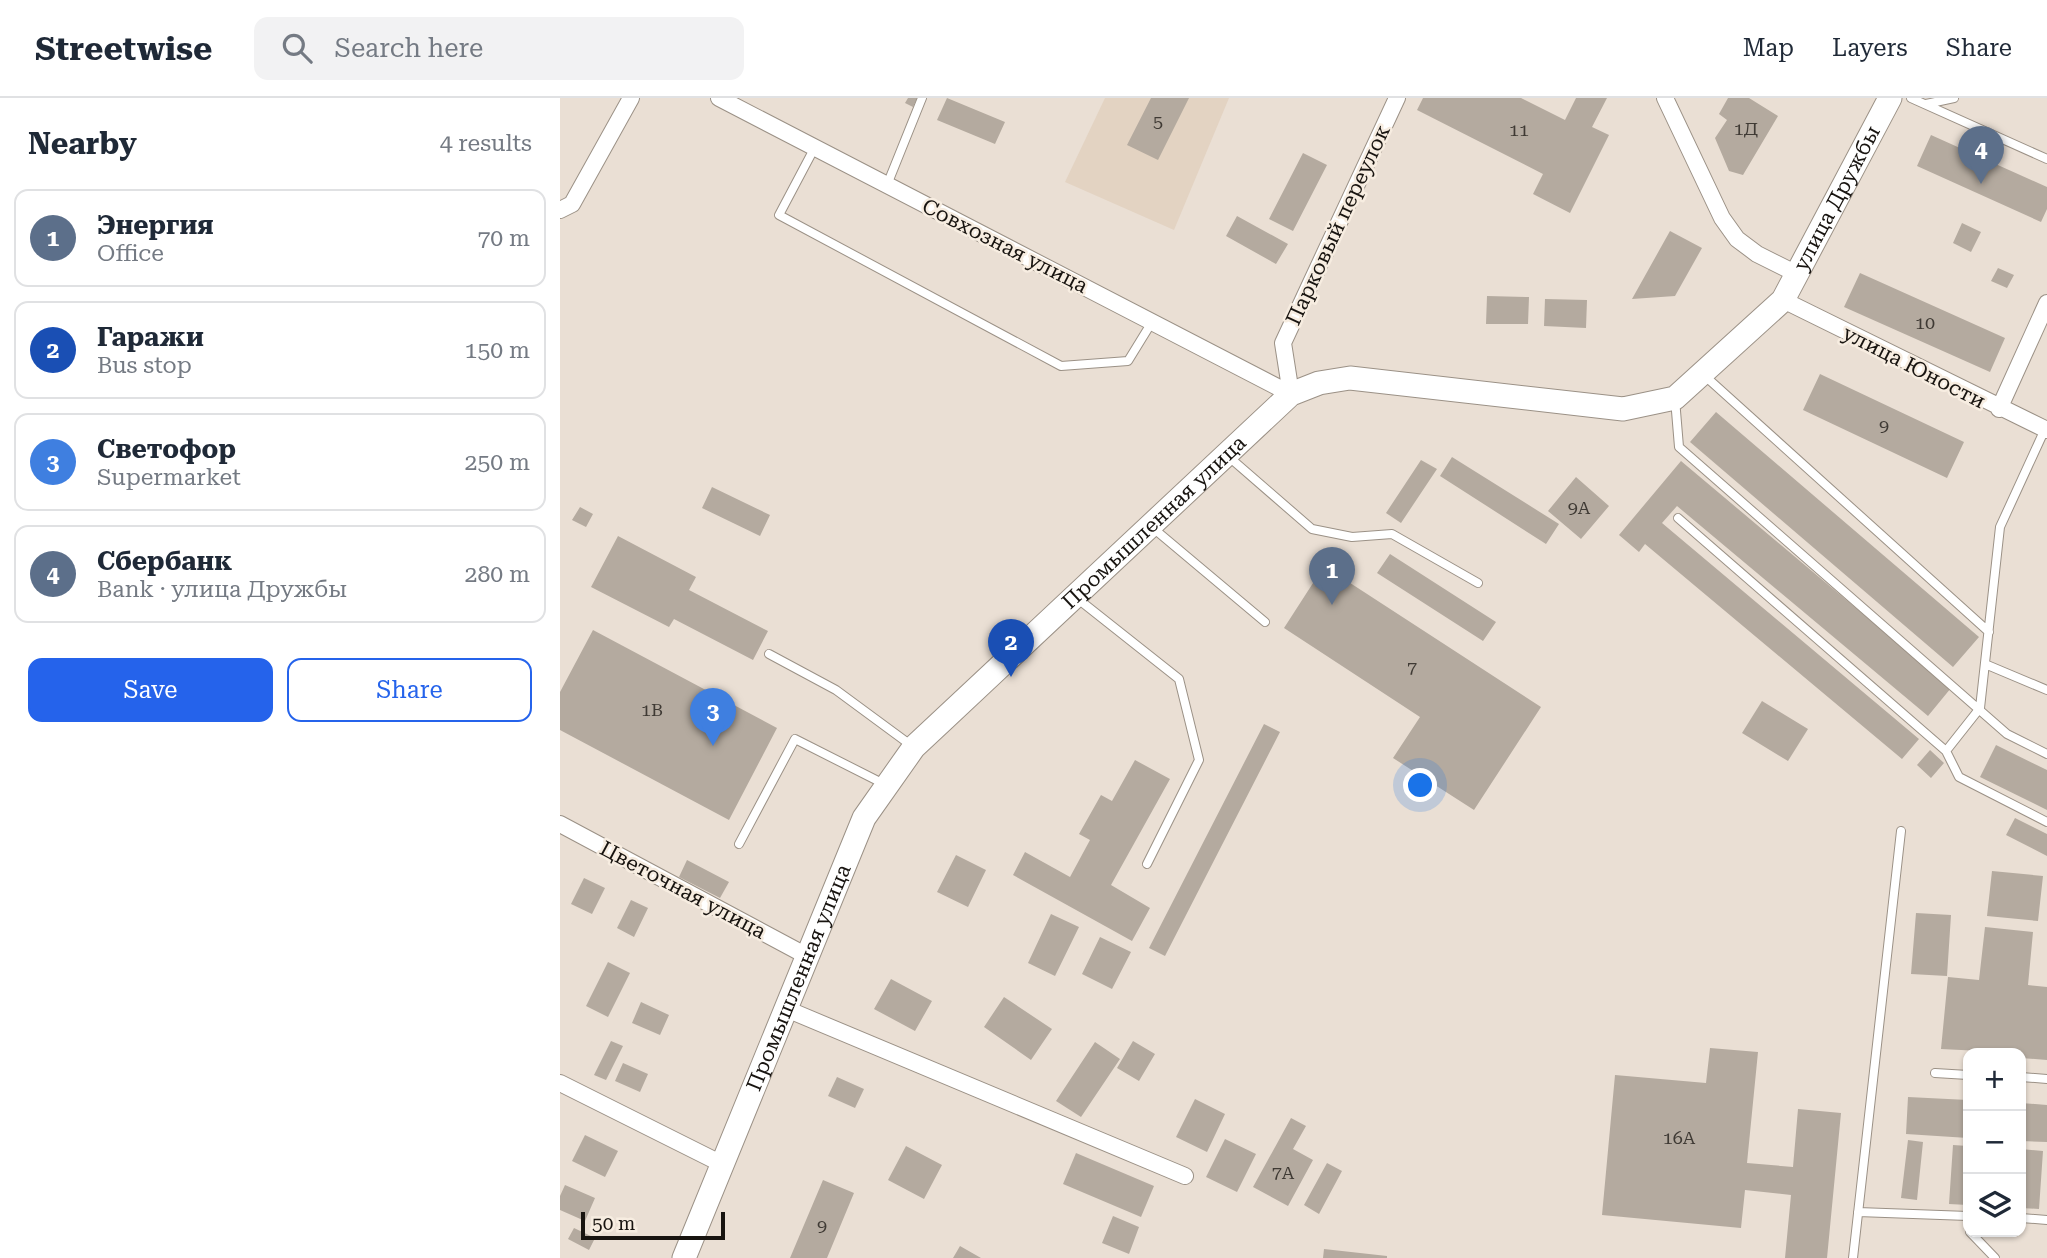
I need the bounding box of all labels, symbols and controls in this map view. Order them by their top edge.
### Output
search box [254,17,744,80]
text: Streetwise [35,29,212,68]
icon: search [278,29,316,67]
text: Search here [334,33,483,63]
text: Map [1743,34,1794,62]
text: Layers [1832,34,1908,62]
text: Share [1946,34,2012,62]
house number: 5 [1153,111,1163,132]
house number: 1Д [1734,118,1758,139]
house number: 11 [1509,119,1529,140]
street label: Парковый переулок [1281,121,1395,329]
street label: улица Дружбы [1789,122,1885,275]
text: Nearby [28,126,137,161]
pin: 4 [1958,126,2004,184]
text: 4 results [440,130,532,157]
street label: Совхозная улица [918,194,1092,298]
text: Энергия [97,210,214,240]
text: 1 [47,225,59,252]
text: 70 m [477,225,530,252]
text: Office [97,240,164,267]
house number: 10 [1915,312,1935,333]
street label: улица Юности [1839,321,1989,413]
text: Гаражи [97,322,204,352]
text: 2 [47,337,59,364]
text: 150 m [465,337,530,364]
text: Bus stop [97,352,192,379]
house number: 9 [1879,415,1889,436]
street label: Промышленная улица [1057,430,1251,614]
text: Светофор [97,434,236,464]
text: 3 [47,449,59,476]
text: 250 m [465,449,530,476]
text: Supermarket [97,464,241,491]
house number: 9А [1568,497,1591,518]
text: Сбербанк [97,546,232,576]
pin: 1 [1309,547,1355,605]
text: 4 [47,561,59,588]
text: 280 m [465,561,530,588]
text: Bank · улица Дружбы [97,576,347,603]
pin: 2 [988,619,1034,677]
house number: 7 [1407,657,1417,678]
button: Save [28,658,273,722]
button: Share [287,658,532,722]
pin: 3 [690,688,736,746]
house number: 1В [641,699,663,720]
your location [1403,768,1437,802]
street label: Цветочная улица [596,836,771,944]
street label: Промышленная улица [742,860,856,1094]
map controls [1963,1048,2026,1237]
button: + [1963,1048,2026,1111]
button: − [1963,1111,2026,1174]
house number: 16А [1663,1127,1696,1148]
house number: 7А [1272,1162,1295,1183]
button: layers [1963,1174,2026,1237]
scale bar [581,1209,724,1241]
text: 50 m [592,1212,635,1235]
house number: 9 [817,1215,827,1236]

